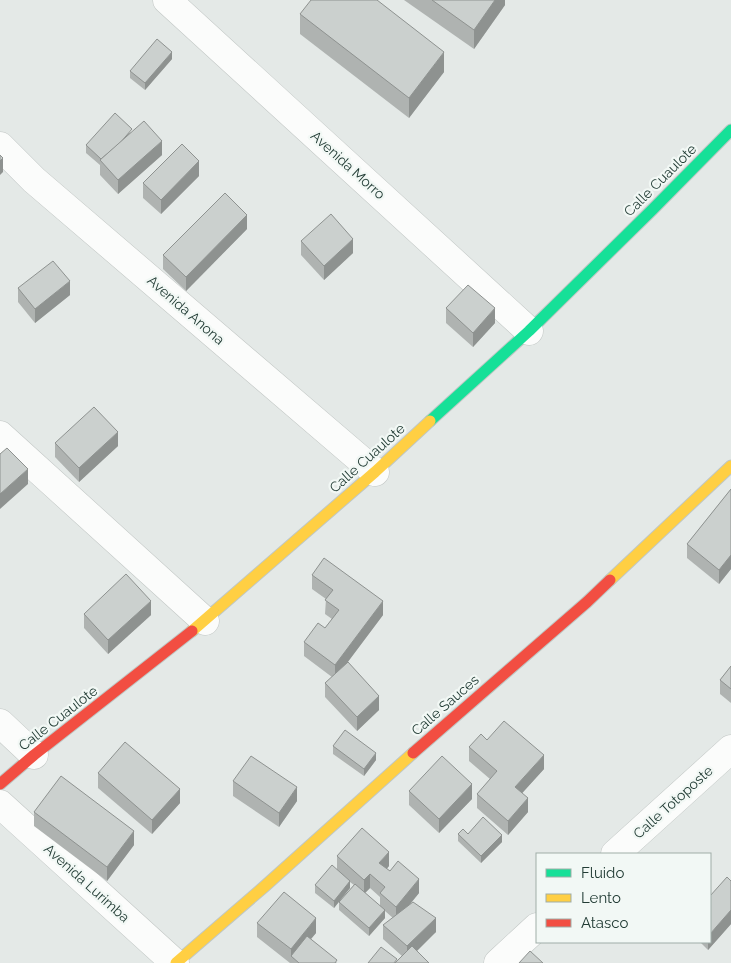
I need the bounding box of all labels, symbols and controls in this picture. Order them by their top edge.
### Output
street label: Avenida Morro [308,128,388,202]
street label: Calle Cuaulote [621,141,699,219]
street label: Avenida Anona [144,272,228,348]
street label: Calle Cuaulote [326,420,408,496]
street label: Calle Sauces [408,671,482,738]
street label: Calle Cuaulote [16,682,100,754]
street label: Calle Totoposte [630,762,716,842]
street label: Avenida Lurimba [41,841,133,925]
legend [536,853,711,943]
text: Fluido [581,864,624,882]
text: Lento [581,889,621,907]
text: Atasco [581,914,628,932]

